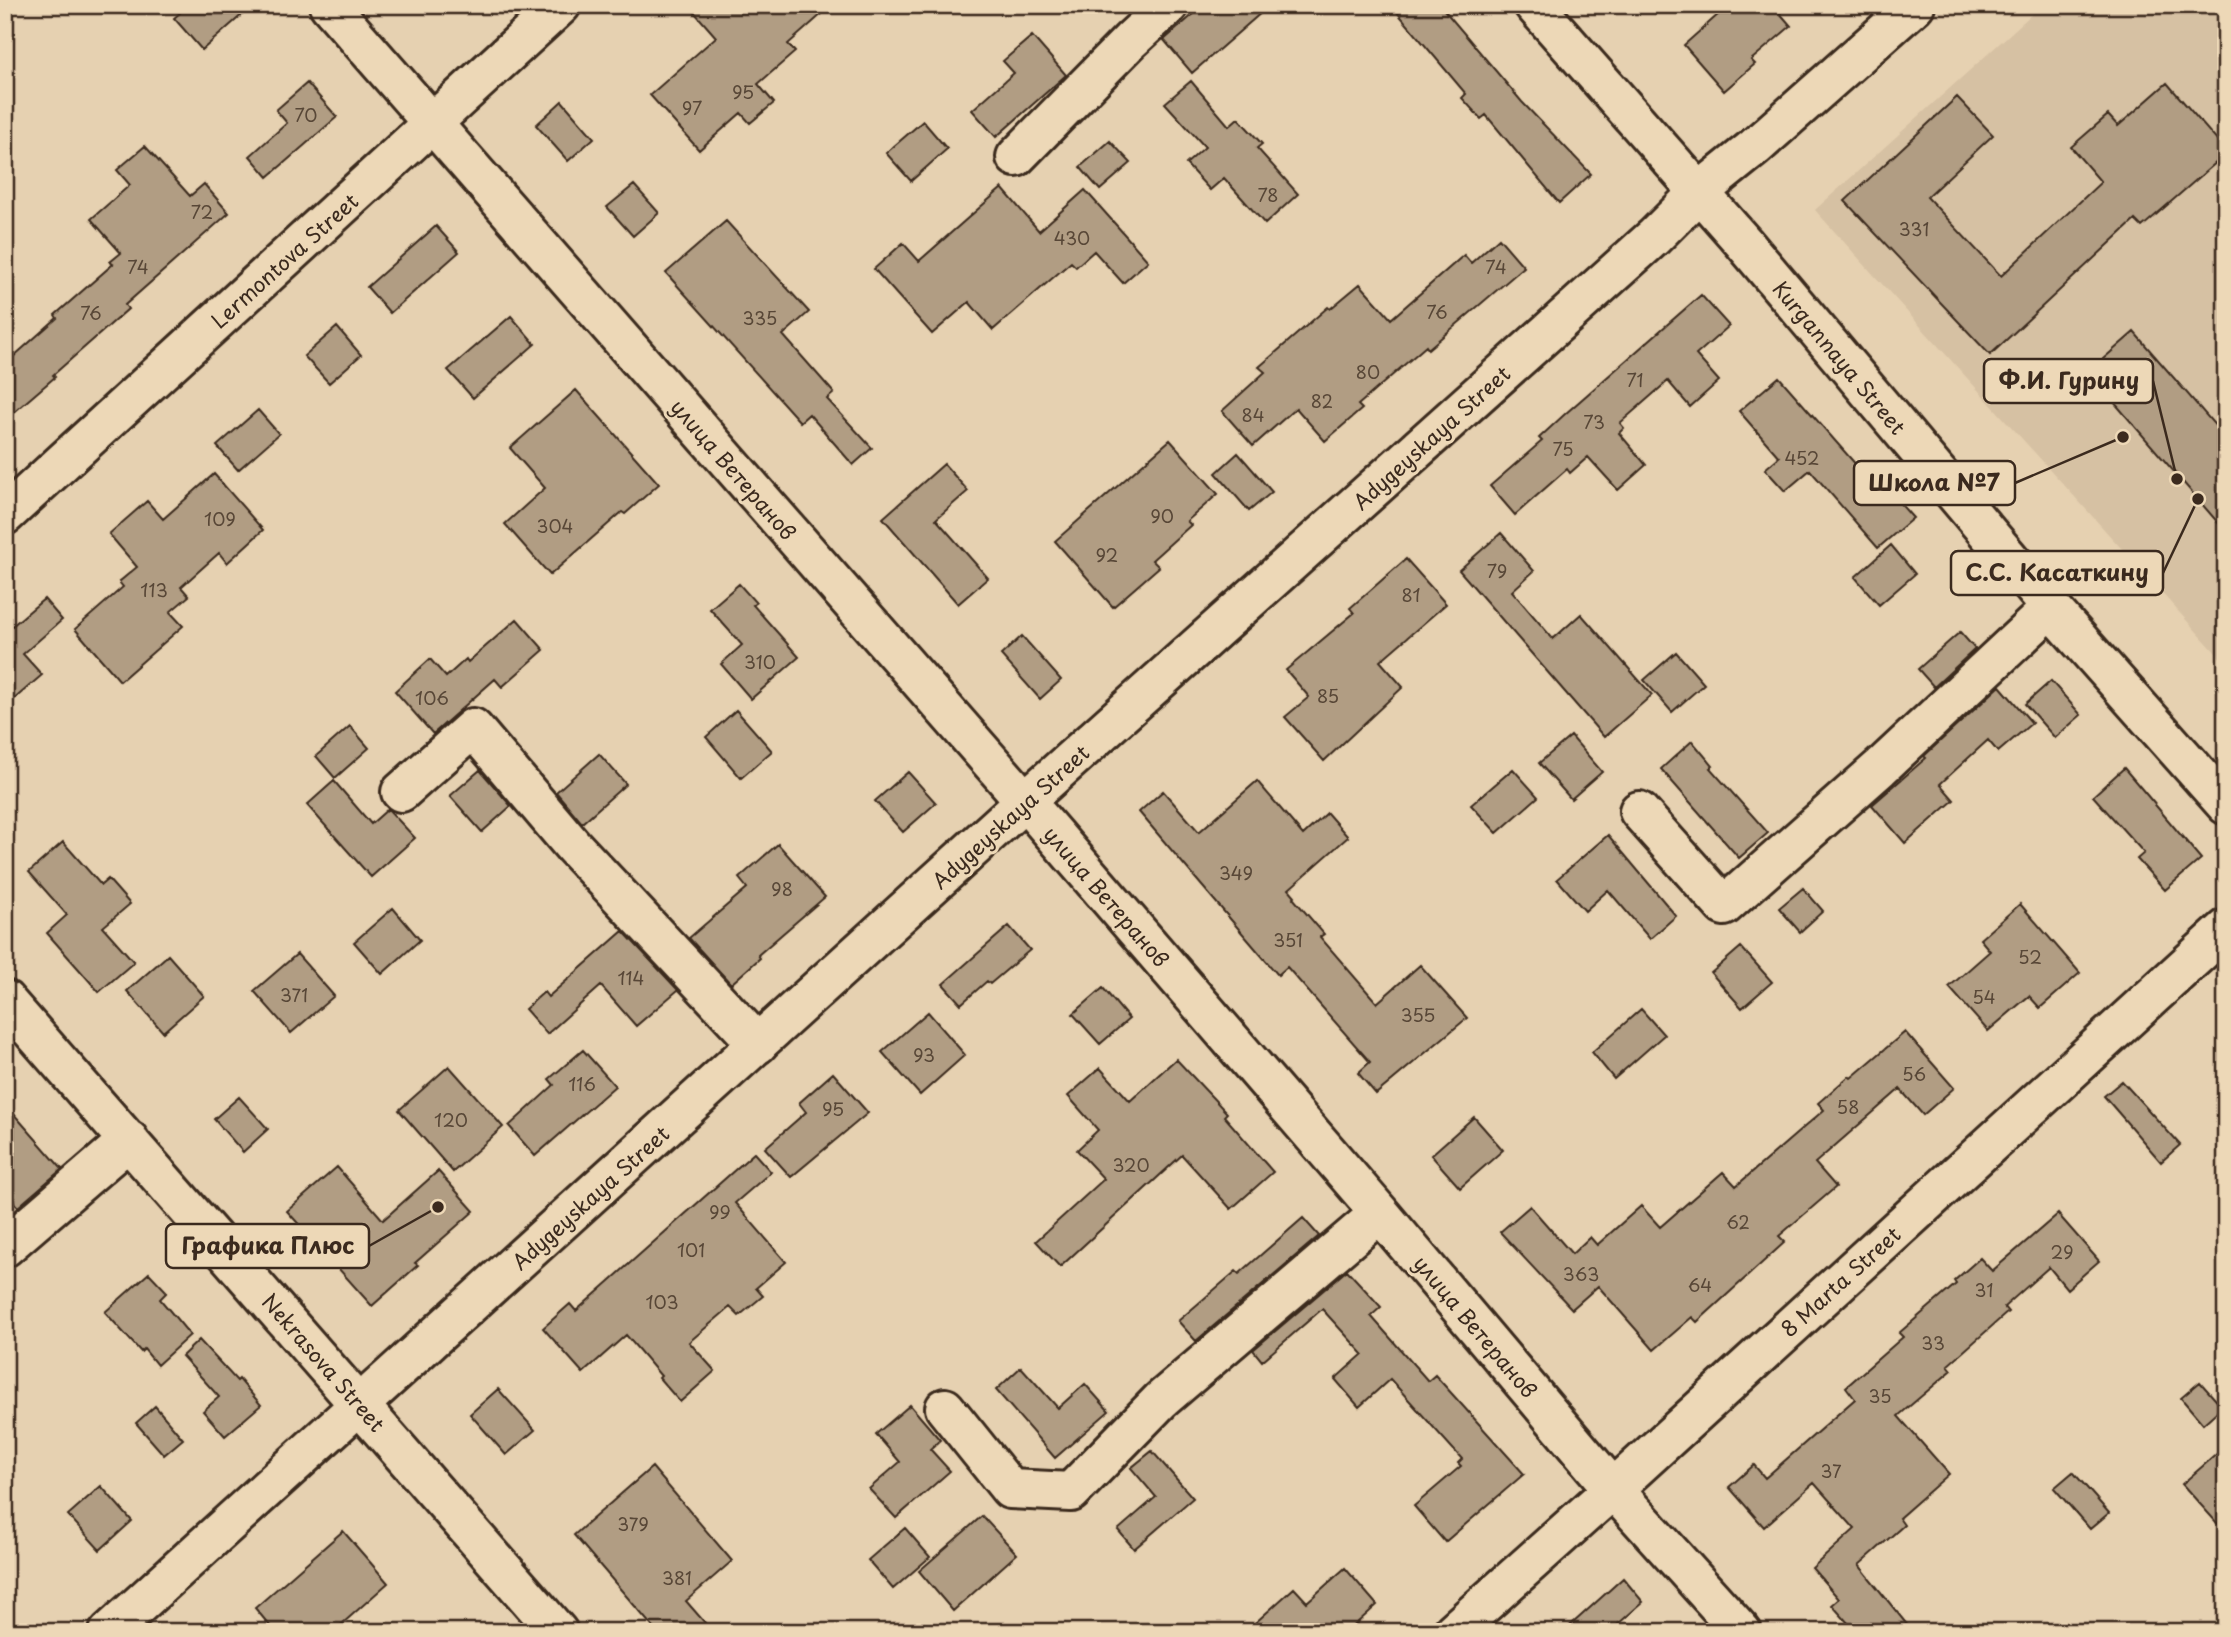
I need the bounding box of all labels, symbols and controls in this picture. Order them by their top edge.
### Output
house number: 95 [732,78,754,105]
house number: 97 [682,94,702,121]
house number: 70 [295,101,317,128]
house number: 78 [1258,181,1279,208]
street label: Lermontova Street [203,185,365,335]
house number: 72 [191,198,213,225]
house number: 331 [1899,215,1929,242]
house number: 430 [1054,224,1090,251]
house number: 74 [127,253,149,280]
house number: 74 [1485,253,1507,280]
street label: Kurgannaya Street [1766,273,1914,441]
house number: 76 [1426,298,1448,325]
house number: 76 [80,299,102,326]
house number: 335 [743,304,777,331]
street label: Adygeyskaya Street [1345,357,1517,517]
house number: 80 [1356,358,1380,385]
callout: Ф.И. Гурину [1984,359,2153,403]
text: Ф.И. Гурину [1999,362,2139,397]
house number: 71 [1627,366,1643,393]
house number: 82 [1311,387,1333,414]
street label: улица Ветеранов [664,391,804,547]
house number: 84 [1241,401,1265,428]
house number: 73 [1583,408,1605,435]
house number: 75 [1553,435,1574,462]
house number: 452 [1784,444,1820,471]
callout: Школа №7 [1854,461,2015,505]
text: Школа №7 [1868,464,2001,499]
house number: 90 [1150,502,1174,529]
house number: 109 [204,505,236,532]
house number: 304 [537,512,573,539]
house number: 92 [1096,541,1118,568]
callout: С.С. Касаткину [1951,551,2163,595]
text: С.С. Касаткину [1965,554,2149,589]
house number: 79 [1487,557,1507,584]
house number: 113 [140,576,168,603]
house number: 81 [1401,581,1421,608]
house number: 310 [744,648,776,675]
house number: 85 [1317,682,1339,709]
house number: 106 [415,684,449,711]
street label: Adygeyskaya Street [924,736,1096,896]
street label: улица Ветеранов [1037,818,1177,974]
house number: 349 [1219,859,1253,886]
house number: 98 [771,875,793,902]
house number: 351 [1273,926,1303,953]
house number: 52 [2018,943,2042,970]
house number: 114 [618,964,644,991]
house number: 371 [280,981,308,1008]
house number: 54 [1972,983,1996,1010]
house number: 355 [1401,1001,1435,1028]
house number: 93 [913,1041,935,1068]
house number: 56 [1902,1060,1926,1087]
house number: 116 [568,1070,596,1097]
house number: 58 [1837,1093,1859,1120]
house number: 95 [822,1095,844,1122]
house number: 120 [434,1106,468,1133]
street label: Adygeyskaya Street [504,1117,676,1277]
house number: 320 [1112,1151,1150,1178]
house number: 99 [709,1198,731,1225]
house number: 62 [1726,1208,1750,1235]
street label: 8 Marta Street [1773,1218,1907,1344]
callout: Графика Плюс [166,1224,369,1268]
text: Графика Плюс [181,1227,355,1262]
house number: 101 [677,1236,705,1263]
house number: 29 [2051,1238,2073,1265]
street label: улица Ветеранов [1407,1248,1545,1404]
house number: 363 [1563,1260,1599,1287]
house number: 64 [1688,1271,1712,1298]
house number: 31 [1975,1276,1993,1303]
street label: Nekrasova Street [255,1286,393,1438]
house number: 103 [645,1288,679,1315]
house number: 33 [1921,1329,1945,1356]
house number: 35 [1868,1382,1892,1409]
house number: 37 [1820,1457,1842,1484]
house number: 379 [617,1510,649,1537]
house number: 381 [662,1564,692,1591]

